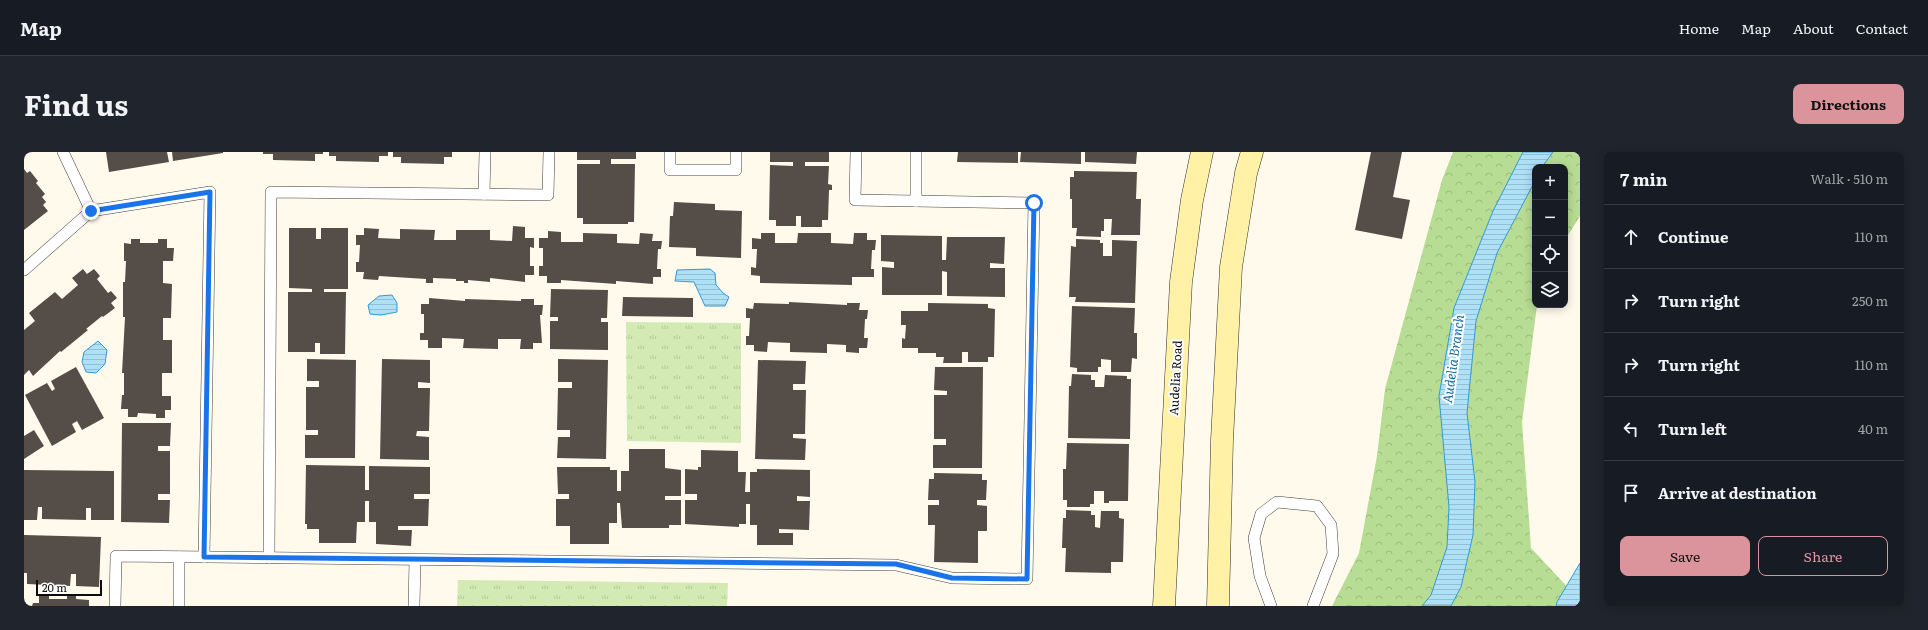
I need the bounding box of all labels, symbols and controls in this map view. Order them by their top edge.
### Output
text: Map [20,14,62,42]
text: Home [1679,18,1719,38]
text: Map [1741,18,1771,38]
text: About [1793,18,1834,38]
text: Contact [1856,18,1908,38]
text: Find us [24,83,128,125]
button: Directions [1793,84,1904,124]
map controls [1532,164,1568,308]
button: + [1532,164,1568,200]
text: 7 min [1620,166,1668,191]
text: Walk · 510 m [1811,169,1888,188]
route start [1025,194,1043,212]
button: − [1532,200,1568,236]
route end [82,202,100,220]
text: Continue [1658,225,1728,248]
icon: ahead [1620,226,1642,248]
text: 110 m [1855,227,1888,246]
button: locate [1532,236,1568,272]
button: layers [1532,272,1568,308]
text: Turn right [1658,289,1740,312]
icon: right [1620,290,1642,312]
text: 250 m [1852,291,1888,310]
water label: Audelia Branch [1437,313,1468,404]
street label: Audelia Road [1164,339,1186,416]
text: Turn right [1658,353,1740,376]
icon: right [1620,354,1642,376]
text: 110 m [1855,355,1888,374]
text: Turn left [1658,417,1727,440]
icon: left [1620,418,1642,440]
text: 40 m [1858,419,1888,438]
text: Arrive at destination [1658,481,1817,504]
icon: arrive [1620,482,1642,504]
button: Save [1620,536,1750,576]
button: Share [1758,536,1888,576]
scale bar [36,578,102,597]
text: 20 m [42,579,67,595]

